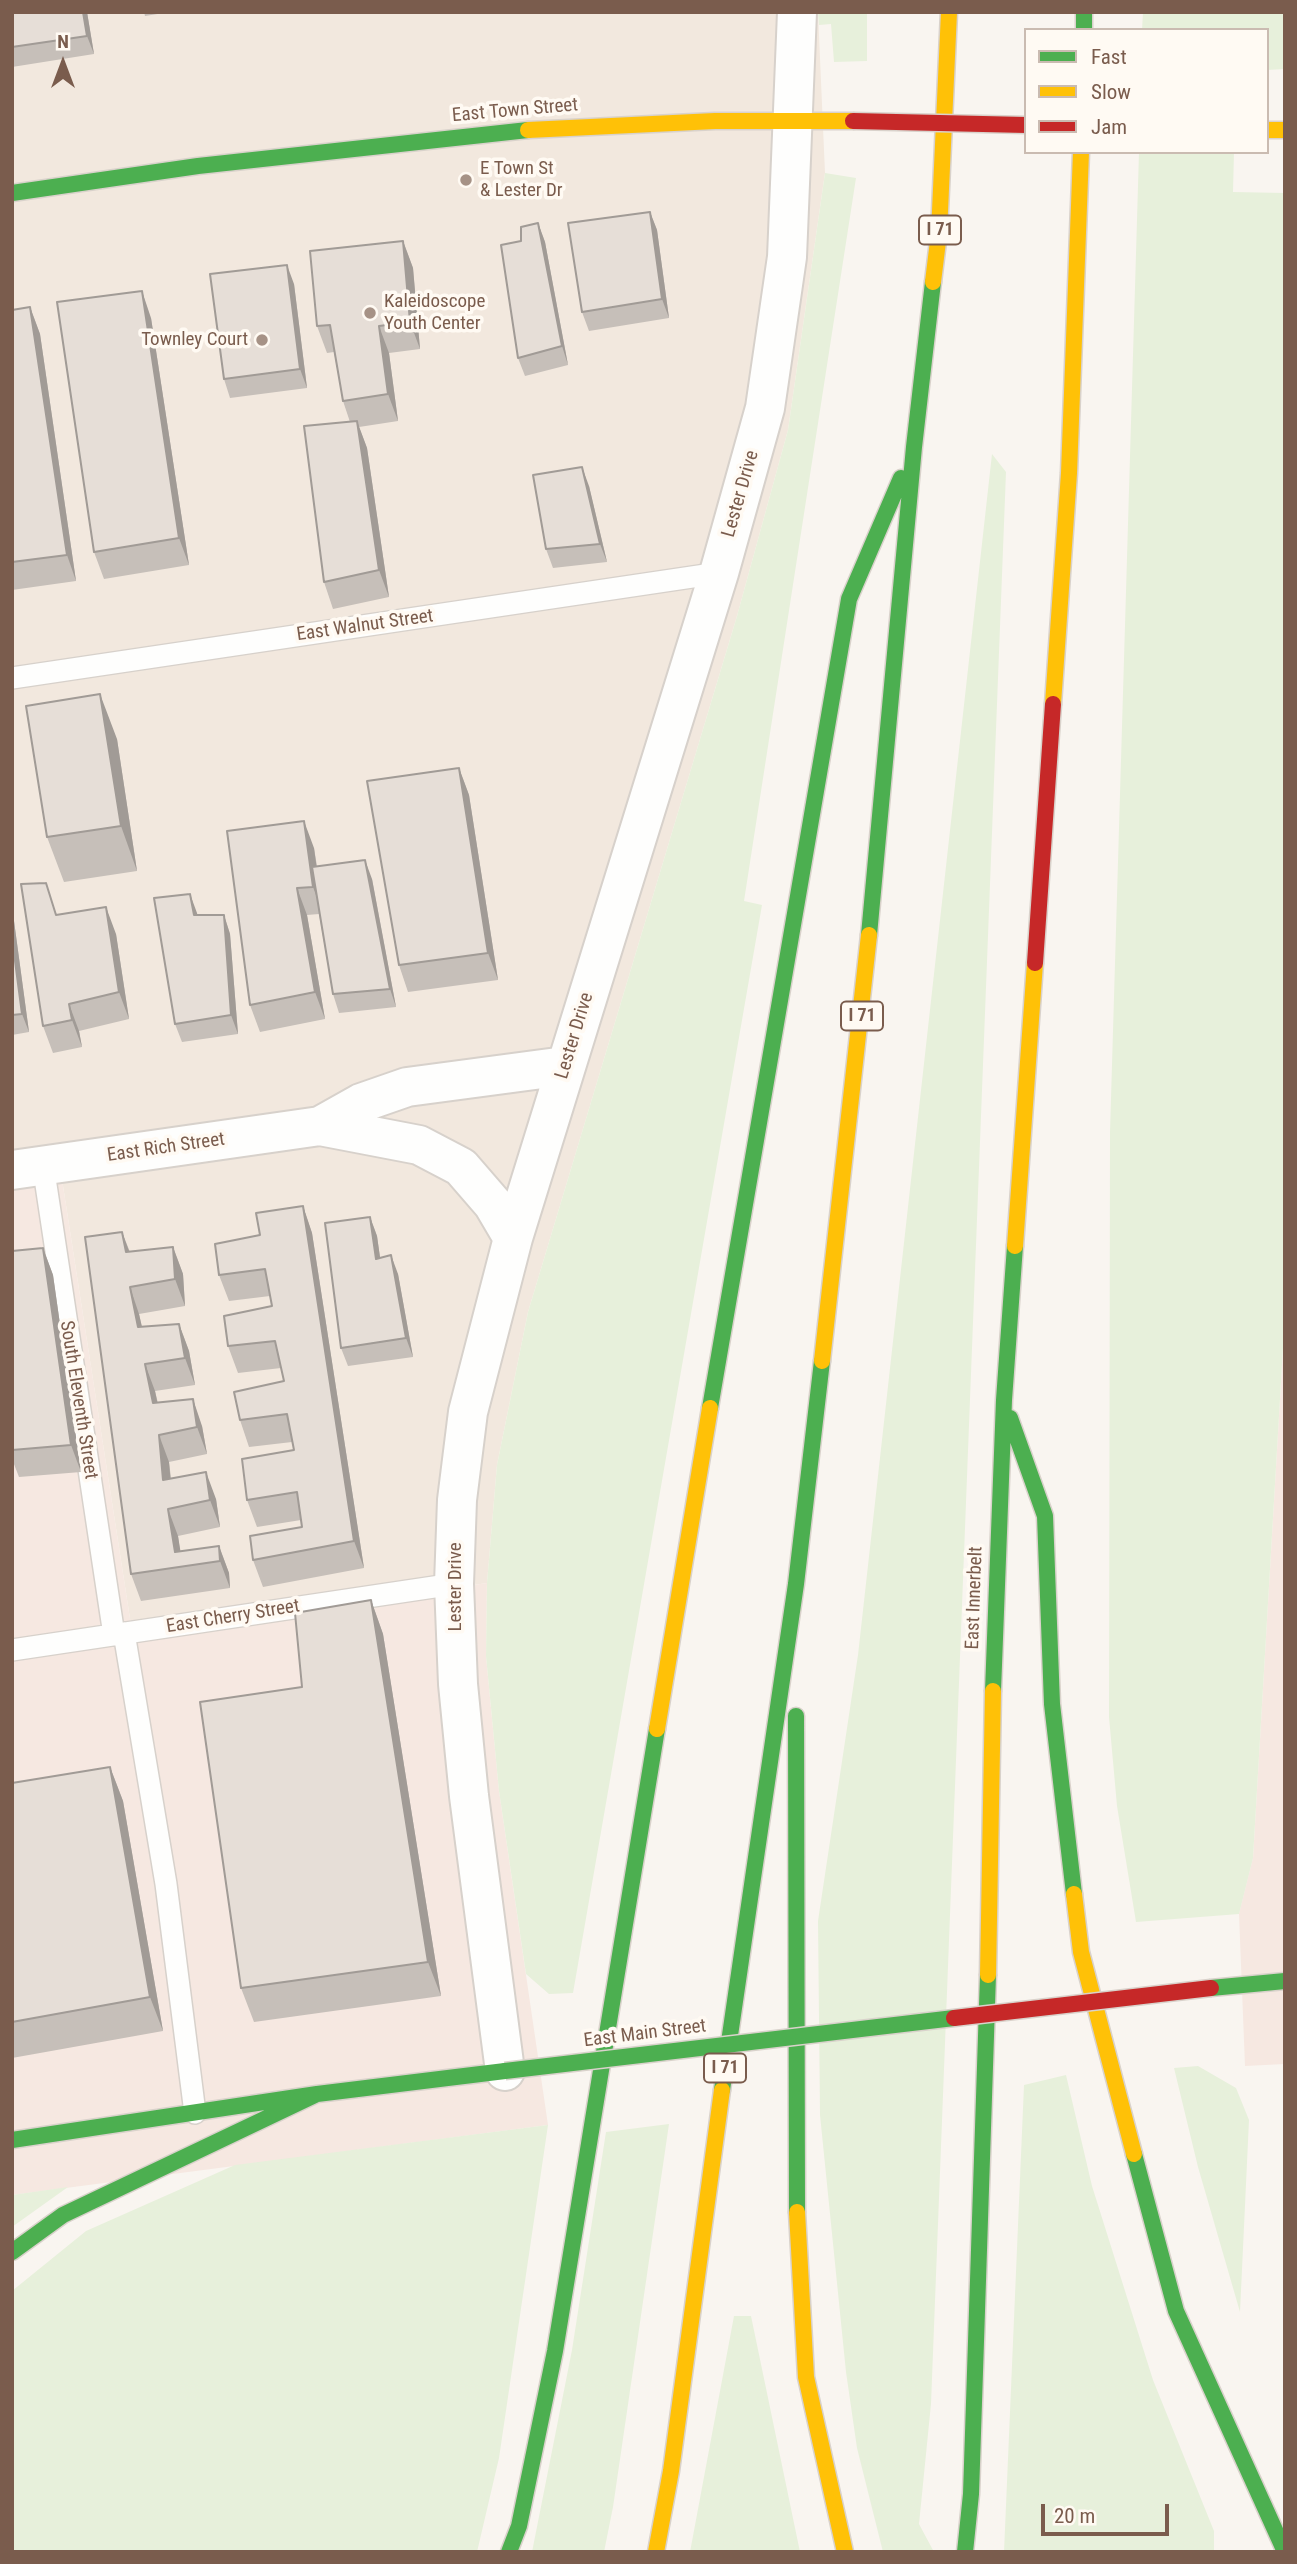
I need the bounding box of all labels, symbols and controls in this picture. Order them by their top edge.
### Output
north arrow [28,28,98,98]
legend [1024,28,1269,154]
text: N [57,30,69,53]
text: Fast [1091,45,1127,69]
text: Slow [1091,80,1131,104]
street label: East Town Street [451,94,579,128]
text: Jam [1091,115,1127,139]
place label: E Town St & Lester Dr [480,158,563,202]
marker: E Town St & Lester Dr [458,172,474,188]
road number: I 71 [919,215,961,244]
place label: Kaleidoscope Youth Center [384,291,485,335]
marker: Kaleidoscope Youth Center [362,305,378,321]
place label: Townley Court [141,329,248,351]
marker: Townley Court [254,332,270,348]
street label: Lester Drive [718,448,764,540]
street label: East Walnut Street [295,605,435,647]
street label: Lester Drive [551,990,599,1082]
road number: I 71 [841,1001,883,1030]
street label: East Rich Street [106,1128,226,1168]
street label: South Eleventh Street [54,1319,102,1481]
street label: Lester Drive [445,1542,467,1632]
street label: East Innerbelt [962,1546,988,1650]
street label: East Cherry Street [165,1595,301,1639]
street label: East Main Street [583,2015,707,2053]
road number: I 71 [704,2054,746,2082]
scale bar [1045,2490,1173,2534]
text: 20 m [1054,2504,1095,2528]

